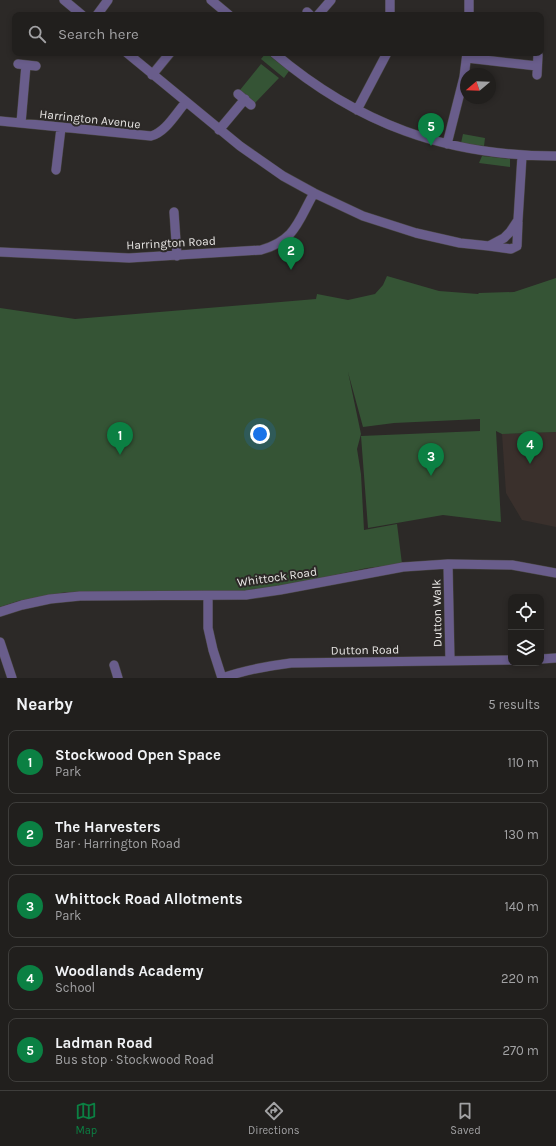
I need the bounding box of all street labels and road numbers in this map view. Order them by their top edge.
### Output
street label: Harrington Avenue [39,107,141,131]
street label: Harrington Road [126,234,216,252]
street label: Whittock Road [236,564,318,590]
street label: Dutton Walk [429,579,445,647]
street label: Dutton Road [331,642,399,658]

